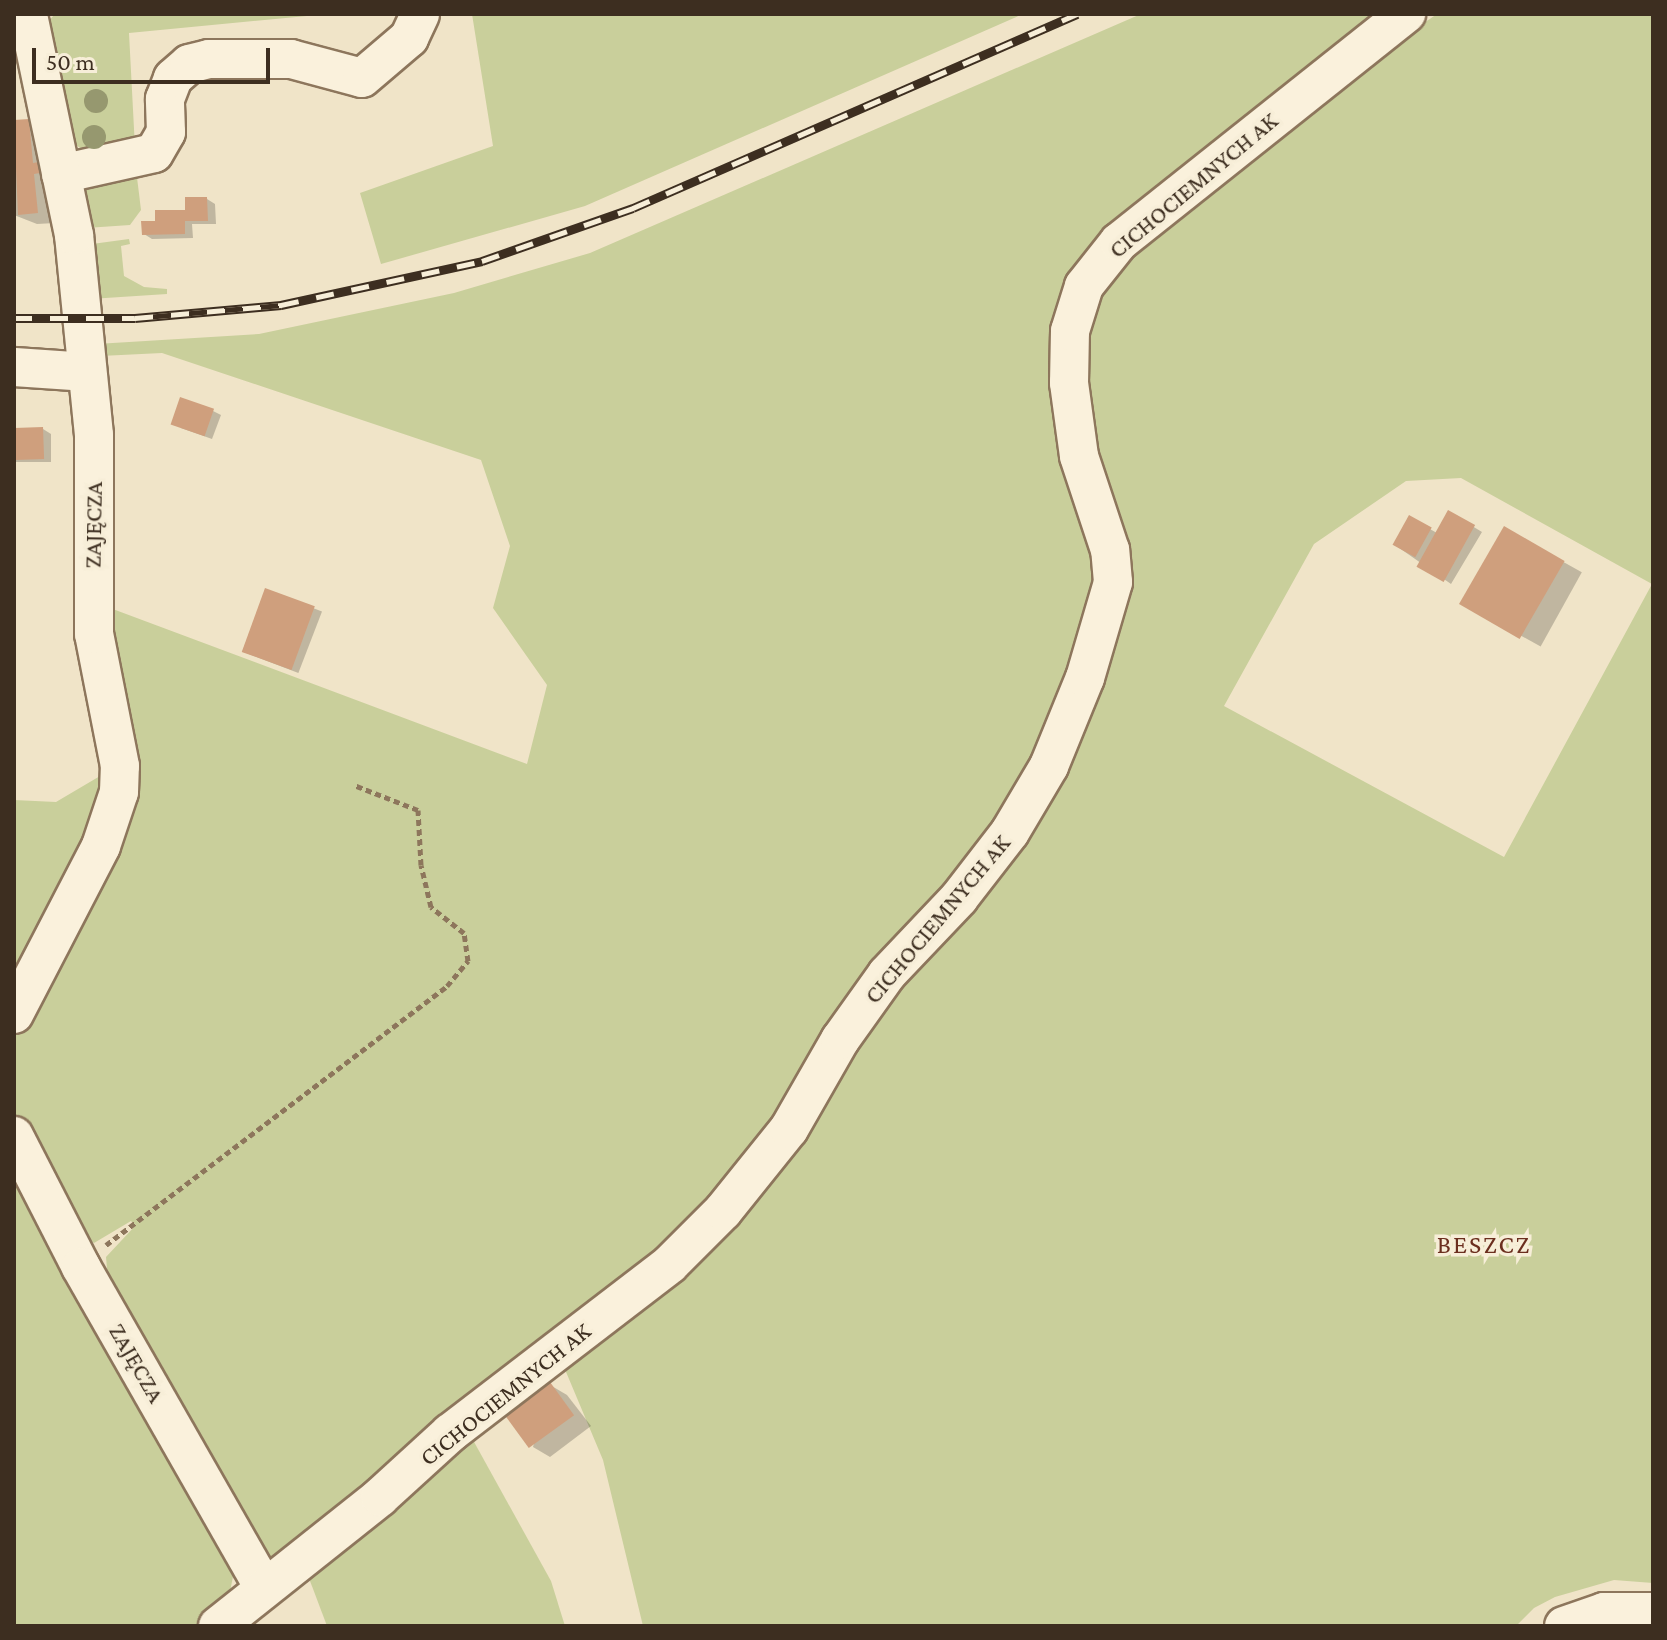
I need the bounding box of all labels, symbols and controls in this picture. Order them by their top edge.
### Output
scale bar [36,32,274,82]
text: 50 m [46,48,95,75]
street label: CICHOCIEMNYCH AK [1103,106,1283,264]
street label: ZAJĘCZA [78,481,108,569]
street label: CICHOCIEMNYCH AK [858,829,1016,1009]
district label: BESZCZ [1437,1229,1531,1261]
street label: CICHOCIEMNYCH AK [414,1316,596,1472]
street label: ZAJĘCZA [103,1318,171,1408]

